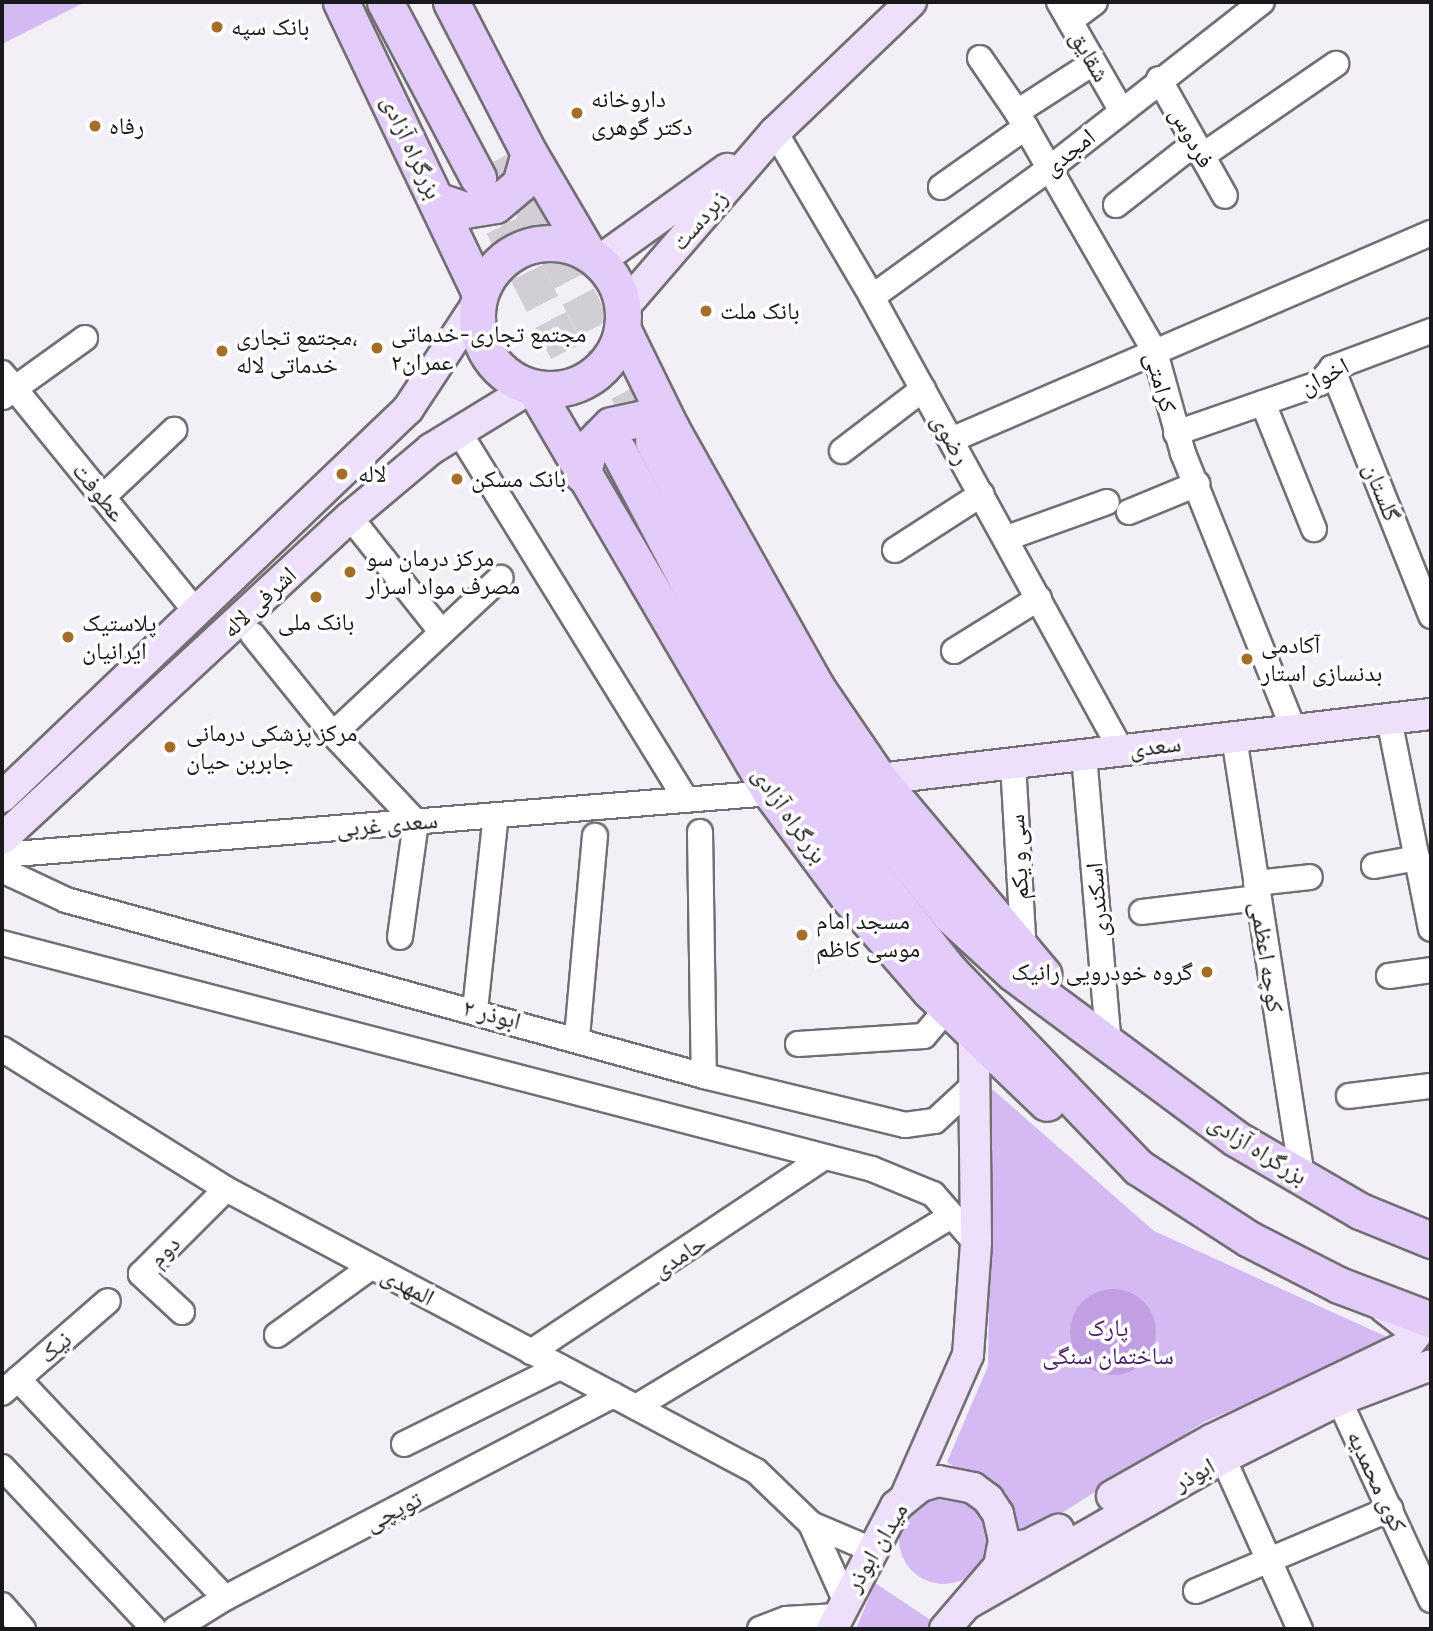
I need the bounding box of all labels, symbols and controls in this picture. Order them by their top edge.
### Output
place label: بانک سپه [231,13,309,41]
marker: بانک سپه [209,19,225,35]
street label: شقایق [1064,25,1116,87]
place label: داروخانه دکتر گوهری [591,85,692,141]
street label: بزرگراه آزادی [375,90,449,204]
street label: فردوس [1164,101,1220,173]
marker: داروخانه دکتر گوهری [569,105,585,121]
place label: رفاه [109,112,144,140]
marker: رفاه [87,118,103,134]
street label: امجدی [1037,122,1101,182]
street label: زبردست [665,184,733,256]
place label: بانک ملت [720,297,800,325]
marker: بانک ملت [698,303,714,319]
place label: مجتمع تجاری-خدماتی عمران۲ [391,320,586,376]
place label: مجتمع تجاری، خدماتی لاله [236,323,358,379]
marker: مجتمع تجاری-خدماتی عمران۲ [369,340,385,356]
marker: مجتمع تجاری، خدماتی لاله [214,343,230,359]
street label: کرامتی [1139,349,1183,415]
street label: اخوان [1294,351,1354,401]
street label: رضوی [925,408,977,470]
street label: عطوفت [66,456,132,528]
street label: گلستان [1357,459,1407,525]
place label: لاله [358,460,386,488]
marker: لاله [332,464,352,484]
place label: بانک مسکن [471,465,566,493]
marker: بانک مسکن [449,471,465,487]
place label: مرکز درمان سو مصرف مواد اسرار [366,544,520,600]
street label: اشرفی لاله [216,560,302,644]
marker: مرکز درمان سو مصرف مواد اسرار [340,562,360,582]
marker: بانک ملی [308,589,324,605]
place label: بانک ملی [278,608,354,636]
place label: پلاستیک ایرانیان [82,609,157,665]
marker: پلاستیک ایرانیان [60,629,76,645]
place label: آکادمی بدنسازی استار [1261,631,1382,687]
marker: آکادمی بدنسازی استار [1239,651,1255,667]
place label: مرکز پزشکی درمانی جابربن حیان [186,719,357,775]
street label: سعدی [1127,729,1183,763]
marker: مرکز پزشکی درمانی جابربن حیان [160,737,180,757]
street label: بزرگراه آزادی [746,761,834,869]
street label: سعدی غربی [335,805,439,843]
street label: سی و یکم [1001,813,1035,901]
street label: اسکندری [1079,861,1115,939]
street label: کوچه اعظمی [1244,899,1290,1015]
place label: مسجد امام موسی کاظم [816,907,920,963]
marker: مسجد امام موسی کاظم [794,927,810,943]
place label: گروه خودرویی رانیک [1011,958,1193,986]
marker: گروه خودرویی رانیک [1199,964,1215,980]
street label: ابوذر ۲ [460,992,524,1036]
street label: بزرگراه آزادی [1203,1107,1313,1191]
street label: حامدی [647,1228,711,1284]
street label: دوم [142,1229,186,1273]
street label: المهدی [376,1260,440,1312]
park label: پارک ساختمان سنگی [1042,1314,1174,1370]
street label: نیک [33,1325,77,1369]
street label: کوی محمدیه [1341,1426,1413,1536]
street label: ابوذر [1168,1451,1220,1497]
street label: توپچی [360,1485,426,1537]
street label: میدان ابوذر [838,1497,914,1597]

